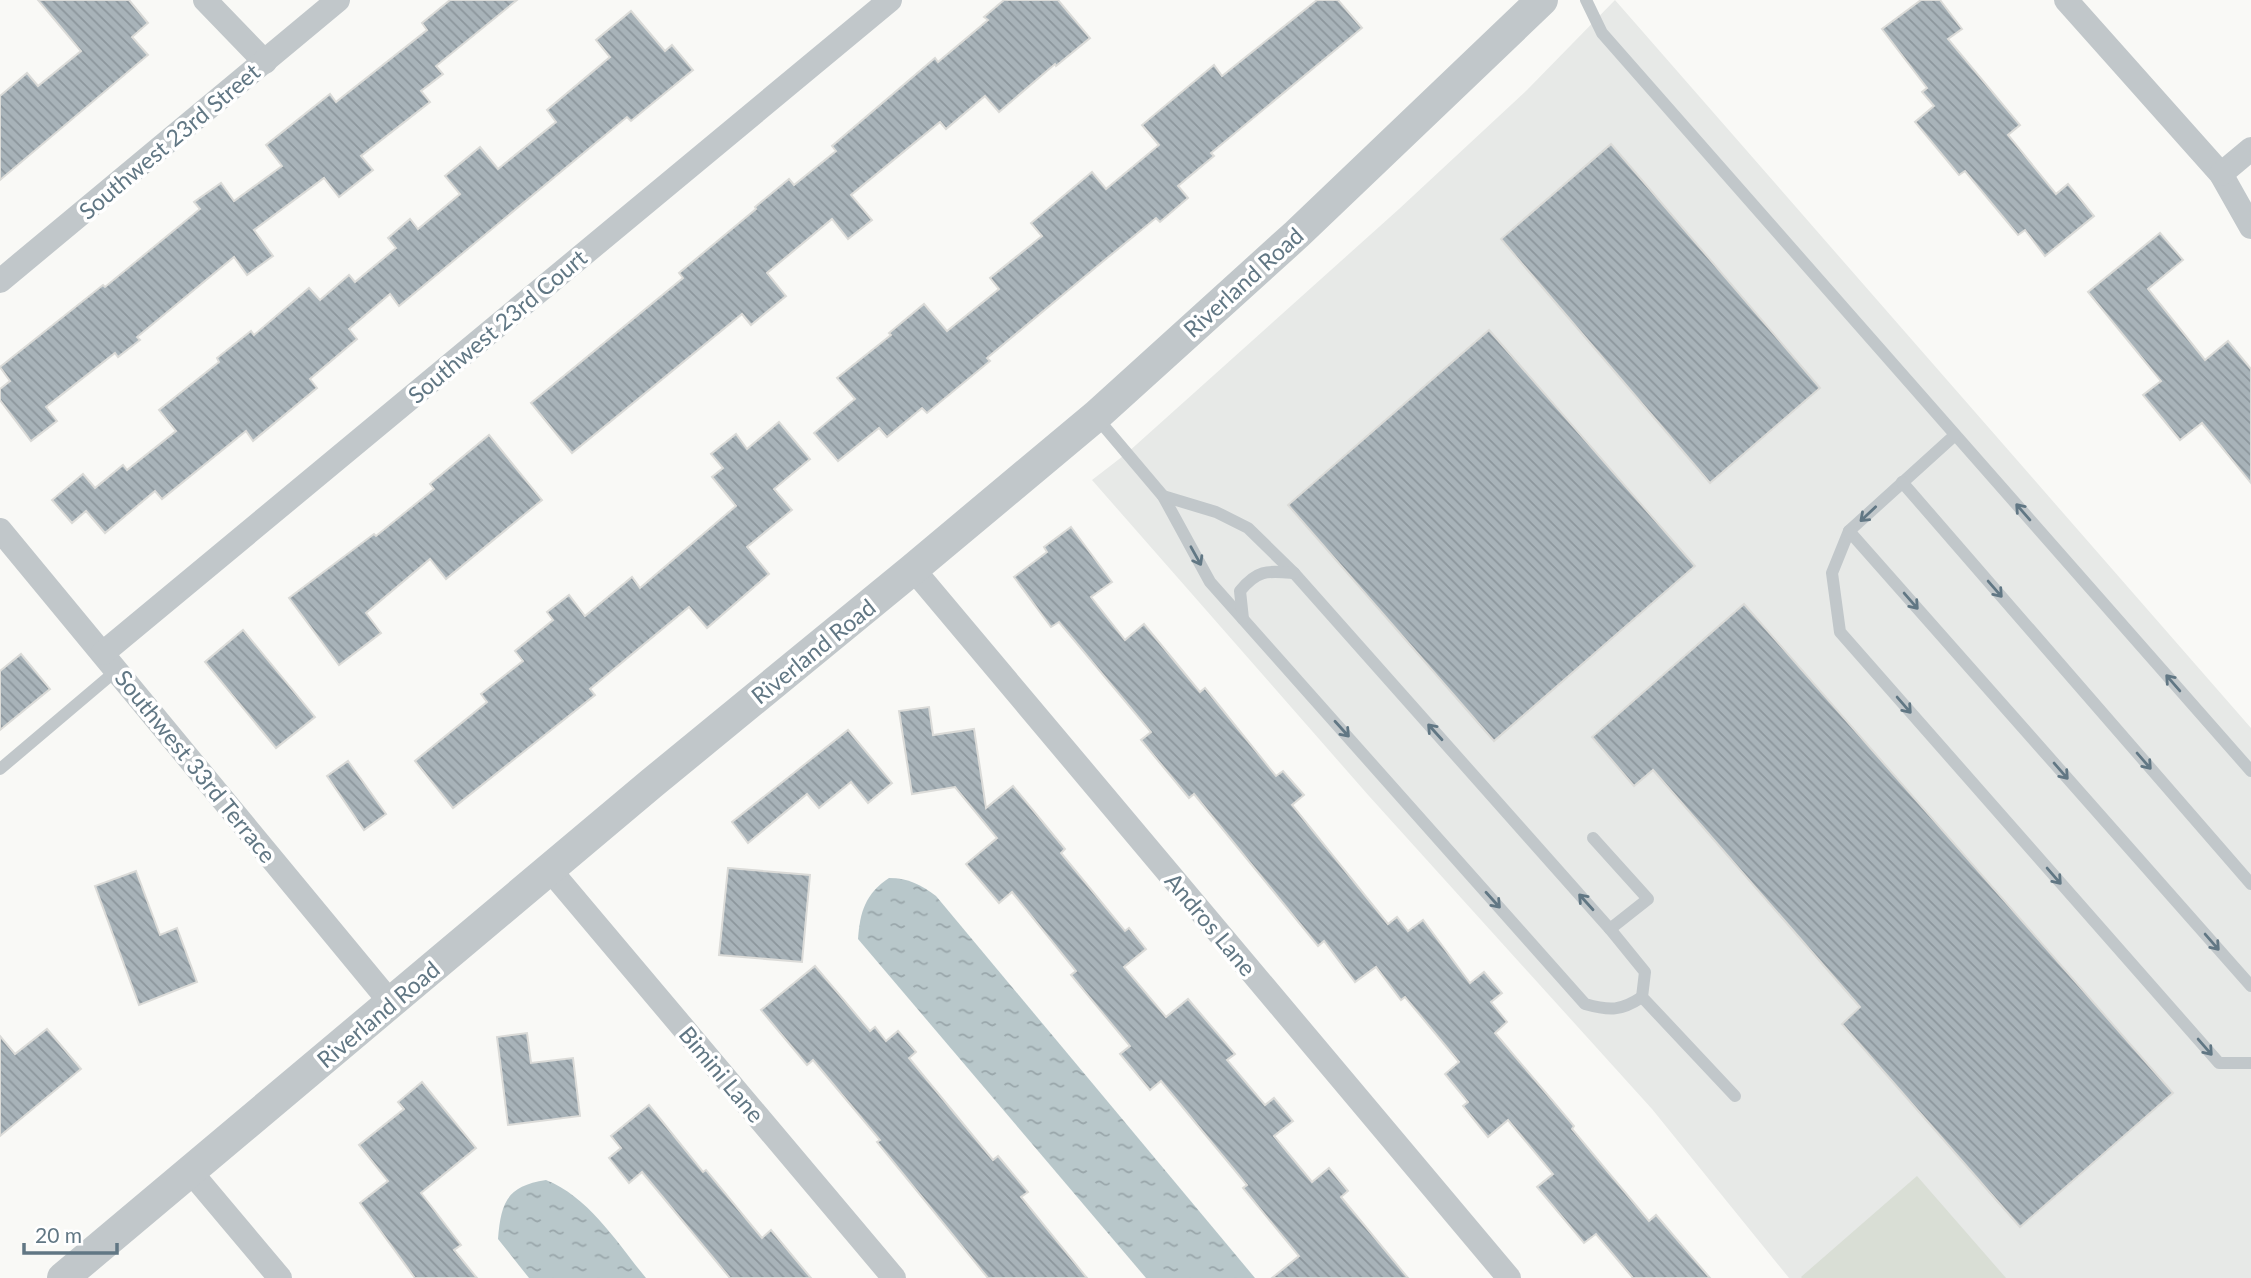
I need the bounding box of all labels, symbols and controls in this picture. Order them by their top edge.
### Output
street label: Southwest 23rd Street [73,57,266,225]
street label: Riverland Road [1177,221,1309,343]
street label: Southwest 23rd Court [402,243,593,409]
one-way arrow [2015,503,2031,521]
one-way arrow [1860,505,1877,522]
one-way arrow [1190,545,1203,566]
one-way arrow [1987,579,2003,597]
one-way arrow [1902,592,1919,609]
street label: Riverland Road [745,593,881,709]
street label: Southwest 33rd Terrace [110,664,282,868]
one-way arrow [2165,675,2182,692]
one-way arrow [1896,696,1912,714]
one-way arrow [1334,720,1350,738]
one-way arrow [1426,724,1443,741]
one-way arrow [2136,751,2152,769]
one-way arrow [2053,762,2069,780]
street label: Andros Lane [1160,867,1262,981]
one-way arrow [2046,867,2063,884]
one-way arrow [1485,890,1501,908]
one-way arrow [1577,894,1594,911]
one-way arrow [2204,933,2220,951]
street label: Riverland Road [311,955,445,1073]
street label: Bimini Lane [674,1020,770,1128]
one-way arrow [2197,1038,2213,1056]
scale bar [24,1212,117,1256]
text: 20 m [35,1222,82,1247]

